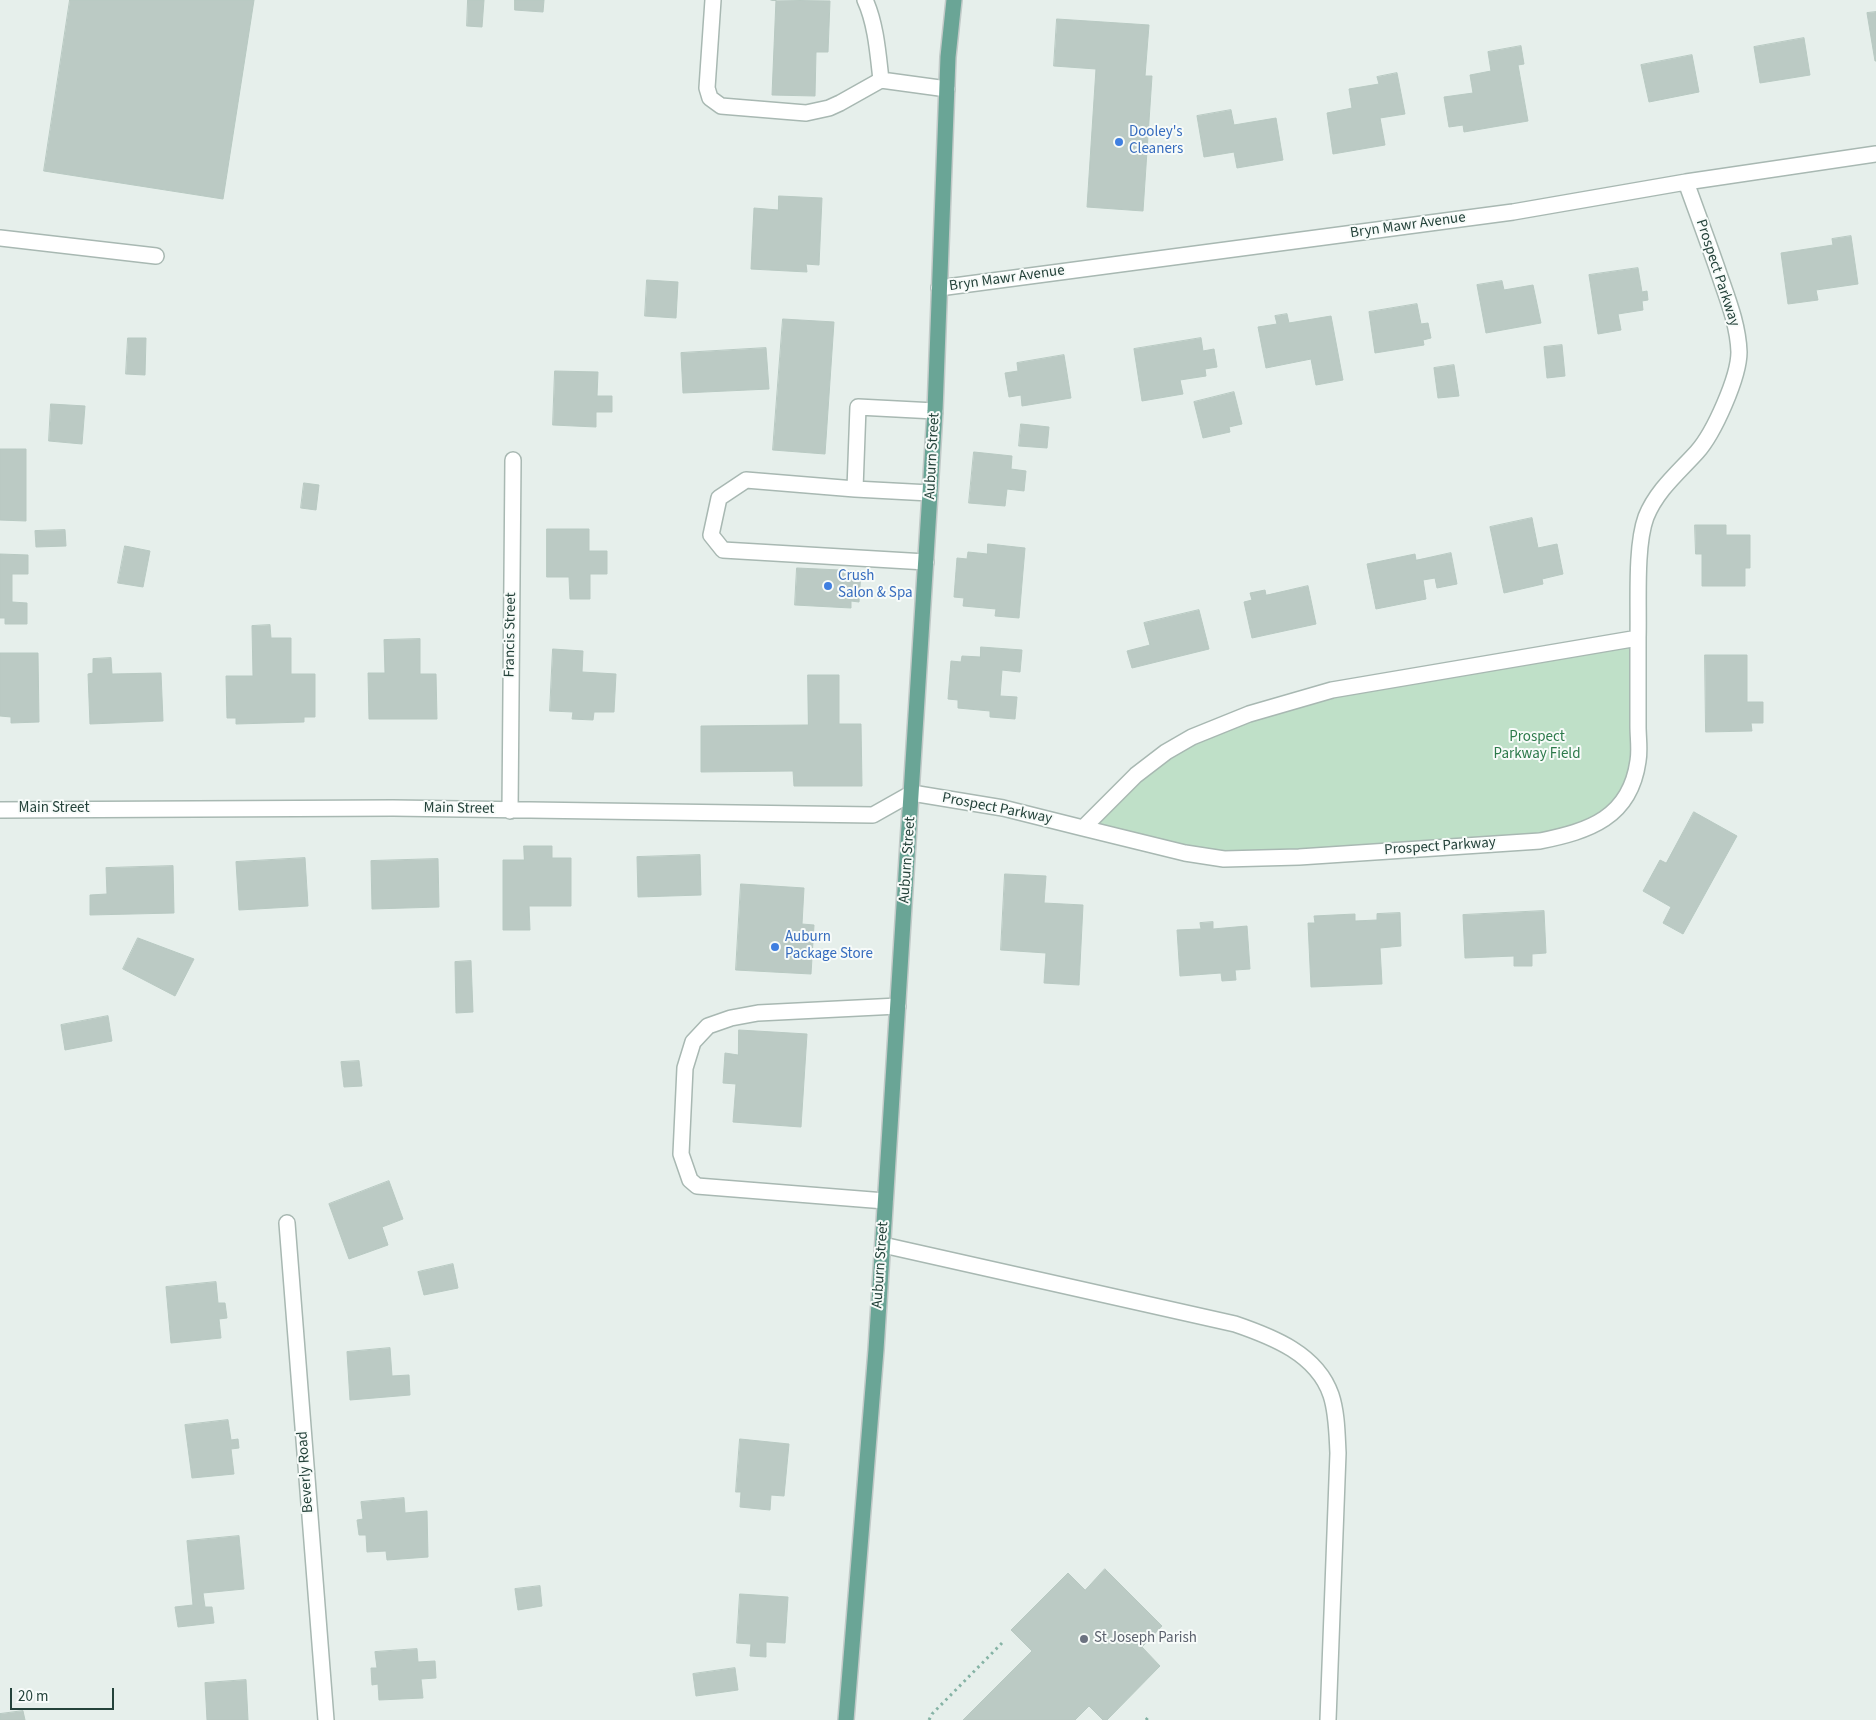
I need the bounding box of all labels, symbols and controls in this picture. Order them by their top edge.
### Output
place label: Dooley's Cleaners [1129,124,1183,159]
marker: Dooley's Cleaners [1113,136,1125,148]
street label: Bryn Mawr Avenue [1349,209,1467,243]
street label: Prospect Parkway [1691,217,1743,329]
street label: Bryn Mawr Avenue [948,262,1066,296]
street label: Auburn Street [922,412,944,500]
place label: Crush Salon & Spa [838,568,913,603]
marker: Crush Salon & Spa [822,580,834,592]
street label: Francis Street [501,592,521,678]
park label: Prospect Parkway Field [1494,729,1580,764]
street label: Prospect Parkway [940,790,1054,828]
street label: Main Street [423,799,495,819]
street label: Main Street [19,800,89,818]
street label: Auburn Street [896,816,920,904]
street label: Prospect Parkway [1384,834,1496,860]
place label: Auburn Package Store [785,929,873,964]
marker: Auburn Package Store [769,941,781,953]
street label: Auburn Street [869,1221,893,1309]
street label: Beverly Road [294,1430,318,1514]
place label: St Joseph Parish [1094,1630,1197,1648]
marker: St Joseph Parish [1078,1633,1090,1645]
scale bar [12,1678,116,1710]
text: 20 m [18,1686,48,1707]

